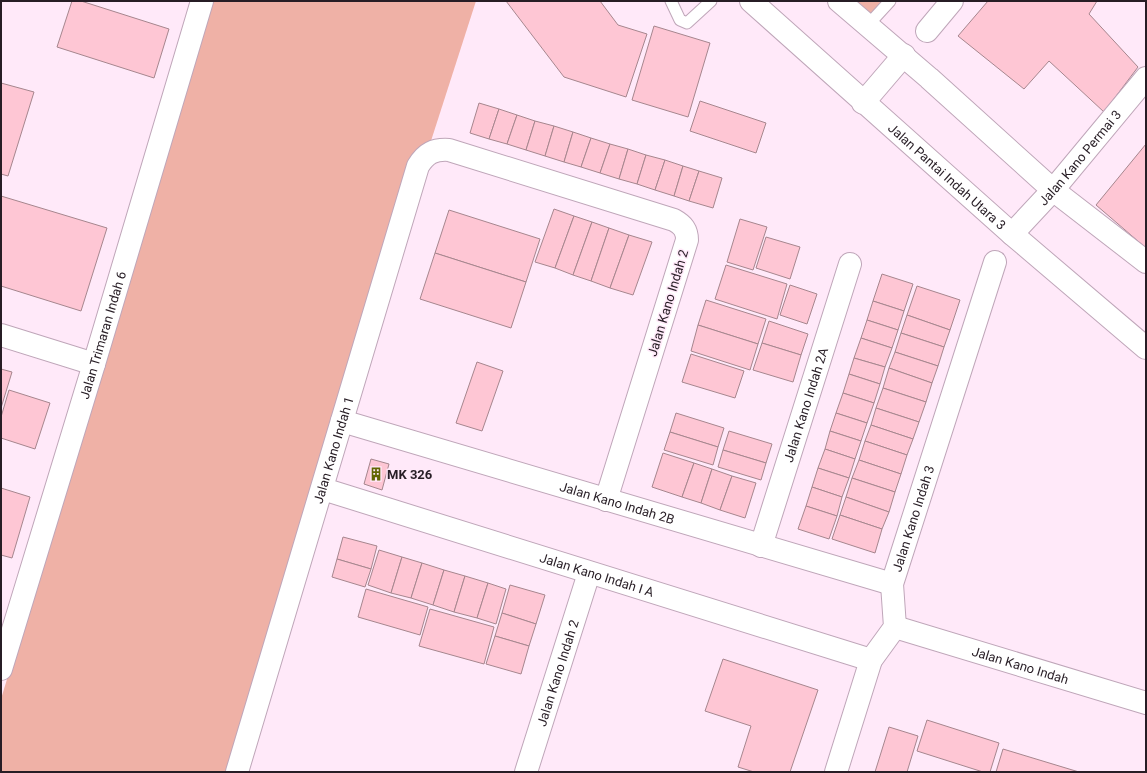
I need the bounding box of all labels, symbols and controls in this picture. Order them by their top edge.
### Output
street label: Jalan Kano Permai 3 [1035,107,1124,208]
street label: Jalan Pantai Indah Utara 3 [885,120,1009,232]
street label: Jalan Kano Indah 2 [645,248,691,358]
street label: Jalan Trimaran Indah 6 [76,269,129,401]
street label: Jalan Kano Indah 2A [780,345,831,464]
street label: Jalan Kano Indah 1 [310,395,356,505]
street label: Jalan Kano Indah 3 [889,463,937,574]
building icon: MK 326 [368,466,384,482]
place label: MK 326 [387,467,433,482]
street label: Jalan Kano Indah 2B [558,478,676,527]
street label: Jalan Kano Indah I A [538,550,656,600]
street label: Jalan Kano Indah 2 [534,618,581,728]
street label: Jalan Kano Indah [970,643,1071,687]

